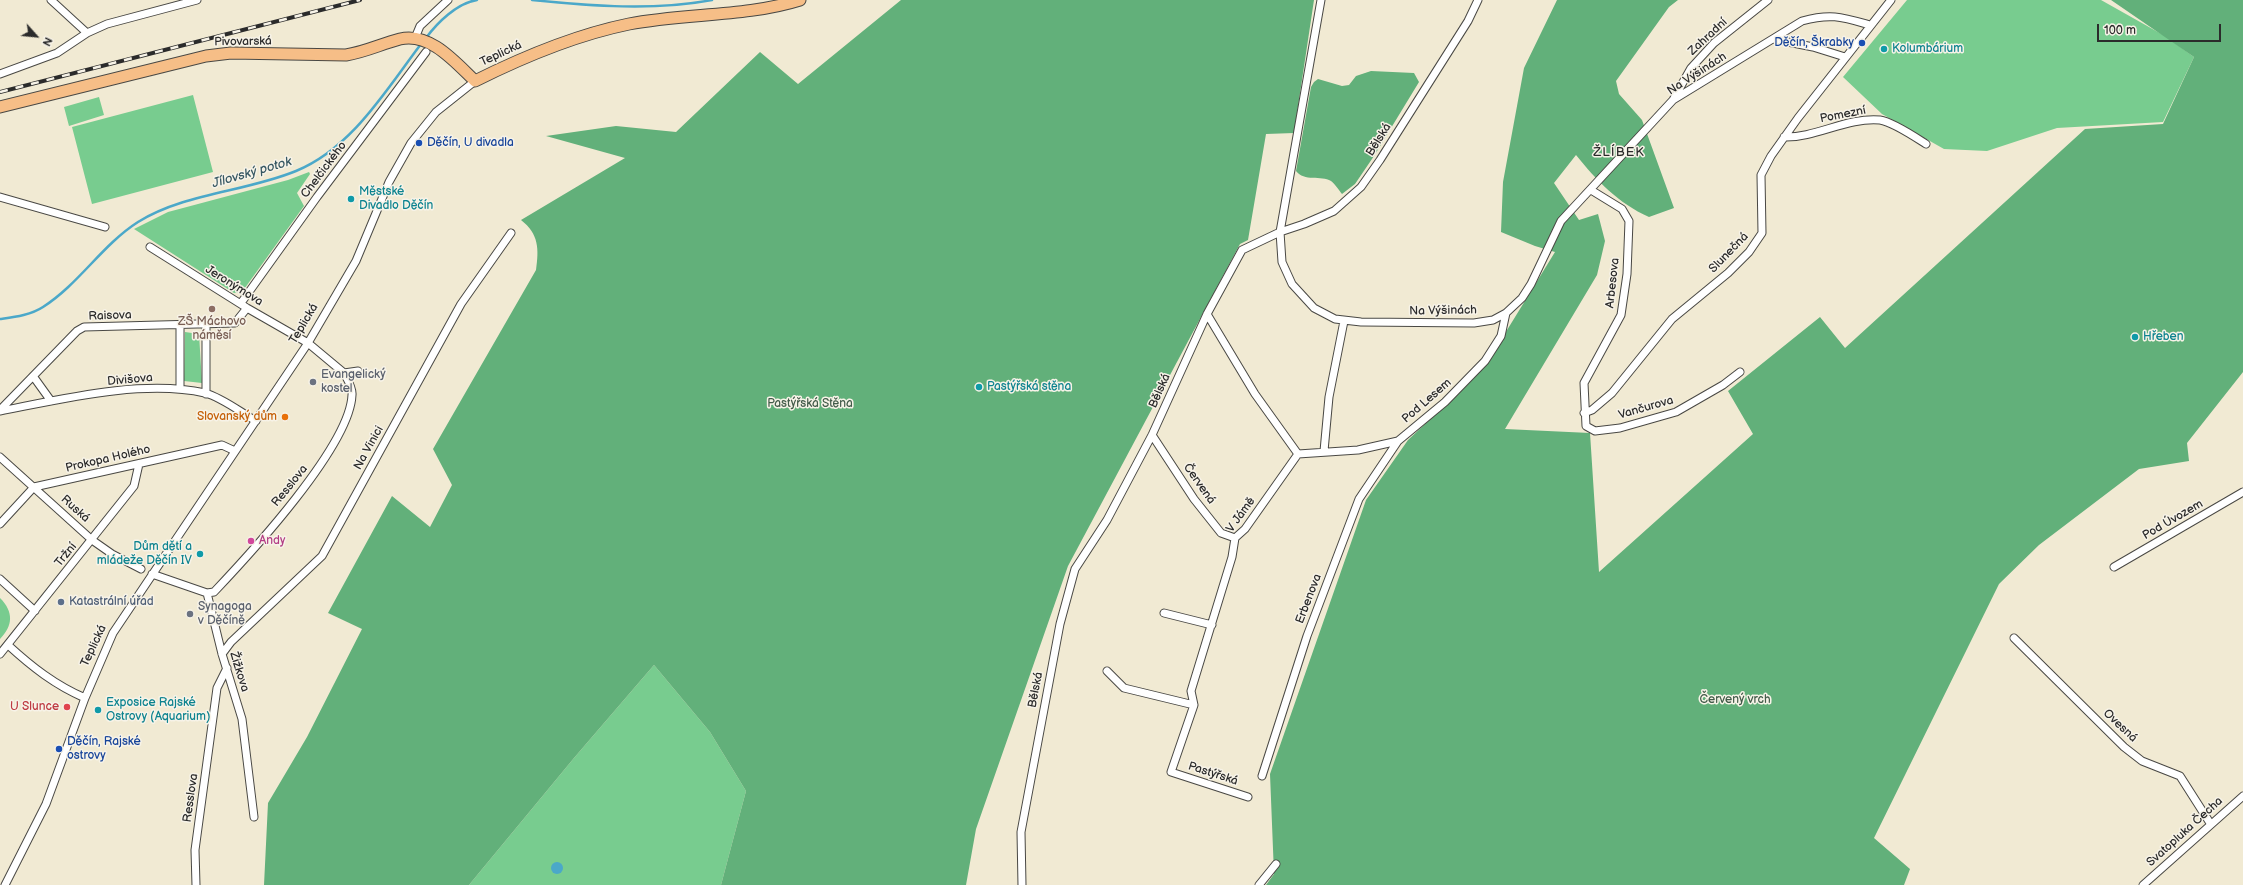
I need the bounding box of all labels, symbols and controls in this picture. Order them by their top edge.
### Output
street label: Zahradní [1685,15,1731,59]
north arrow [16,16,56,56]
scale bar [2099,16,2223,42]
text: 100 m [2104,23,2136,38]
street label: Pivovarská [214,34,272,50]
text: N [39,35,55,48]
place label: Děčín, Škrabky [1774,36,1854,50]
street label: Teplická [478,38,524,70]
marker: Děčín, Škrabky [1857,38,1867,48]
place label: Kolumbárium [1892,42,1963,56]
marker: Kolumbárium [1879,44,1889,54]
street label: Na Výšinách [1665,49,1729,99]
street label: Pomezní [1819,104,1867,126]
street label: Bělská [1363,121,1395,159]
place label: Děčín, U divadla [427,136,514,150]
marker: Děčín, U divadla [414,138,424,148]
street label: Chelčického [298,139,350,201]
district label: ŽLÍBEK [1593,145,1645,161]
water label: Jílovský potok [210,154,294,192]
place label: Městské Divadlo Děčín [359,185,433,213]
marker: Městské Divadlo Děčín [346,194,356,204]
street label: Slunečná [1706,230,1752,276]
street label: Arbesova [1603,257,1623,309]
street label: Jeronýmova [202,263,266,309]
street label: Teplická [286,301,322,347]
street label: Na Výšinách [1409,303,1477,319]
marker: ZŠ Máchovo náměsí [207,304,217,314]
street label: Raisova [88,308,132,324]
place label: ZŠ Máchovo náměsí [178,315,246,343]
place label: Hřeben [2143,330,2183,344]
marker: Hřeben [2130,332,2140,342]
place label: Evangelický kostel [321,368,386,396]
street label: Divišova [107,371,153,389]
street label: Bělská [1146,372,1174,410]
street label: Pod Lesem [1399,376,1455,426]
marker: Evangelický kostel [308,377,318,387]
place label: Pastýřská stěna [987,380,1071,394]
marker: Pastýřská stěna [974,382,984,392]
street label: Vančurova [1617,393,1675,423]
park label: Pastýřská Stěna [767,397,853,411]
place label: Slovanský dům [197,410,277,424]
marker: Slovanský dům [280,412,290,422]
street label: Na Vinici [351,423,387,473]
street label: Prokopa Holého [64,442,152,476]
street label: Červená [1180,461,1218,507]
street label: Resslova [269,462,311,510]
street label: Ruská [58,492,92,526]
street label: V Jámě [1223,495,1259,535]
street label: Pod Úvozem [2140,497,2206,543]
place label: Andy [259,534,285,548]
marker: Andy [246,536,256,546]
street label: Tržní [52,540,80,570]
place label: Dům dětí a mládeže Děčín IV [97,540,192,568]
marker: Dům dětí a mládeže Děčín IV [195,549,205,559]
street label: Erbenova [1293,572,1325,626]
place label: Katastrální úřad [69,595,154,609]
marker: Katastrální úřad [56,597,66,607]
place label: Synagoga v Děčíně [198,600,252,628]
marker: Synagoga v Děčíně [185,609,195,619]
street label: Teplická [78,623,110,669]
street label: Žižkova [226,650,252,694]
street label: Bělská [1026,671,1046,709]
park label: Červený vrch [1699,693,1771,707]
place label: Exposice Rajské Ostrovy (Aquarium) [106,696,210,724]
place label: U Slunce [10,700,59,714]
marker: U Slunce [62,702,72,712]
marker: Exposice Rajské Ostrovy (Aquarium) [93,705,103,715]
street label: Ovesná [2100,707,2140,745]
place label: Děčín, Rajské ostrovy [67,735,141,763]
marker: Děčín, Rajské ostrovy [54,744,64,754]
street label: Pastýřská [1186,759,1240,789]
street label: Resslova [180,773,202,823]
street label: Svatopluka Čecha [2144,794,2226,870]

